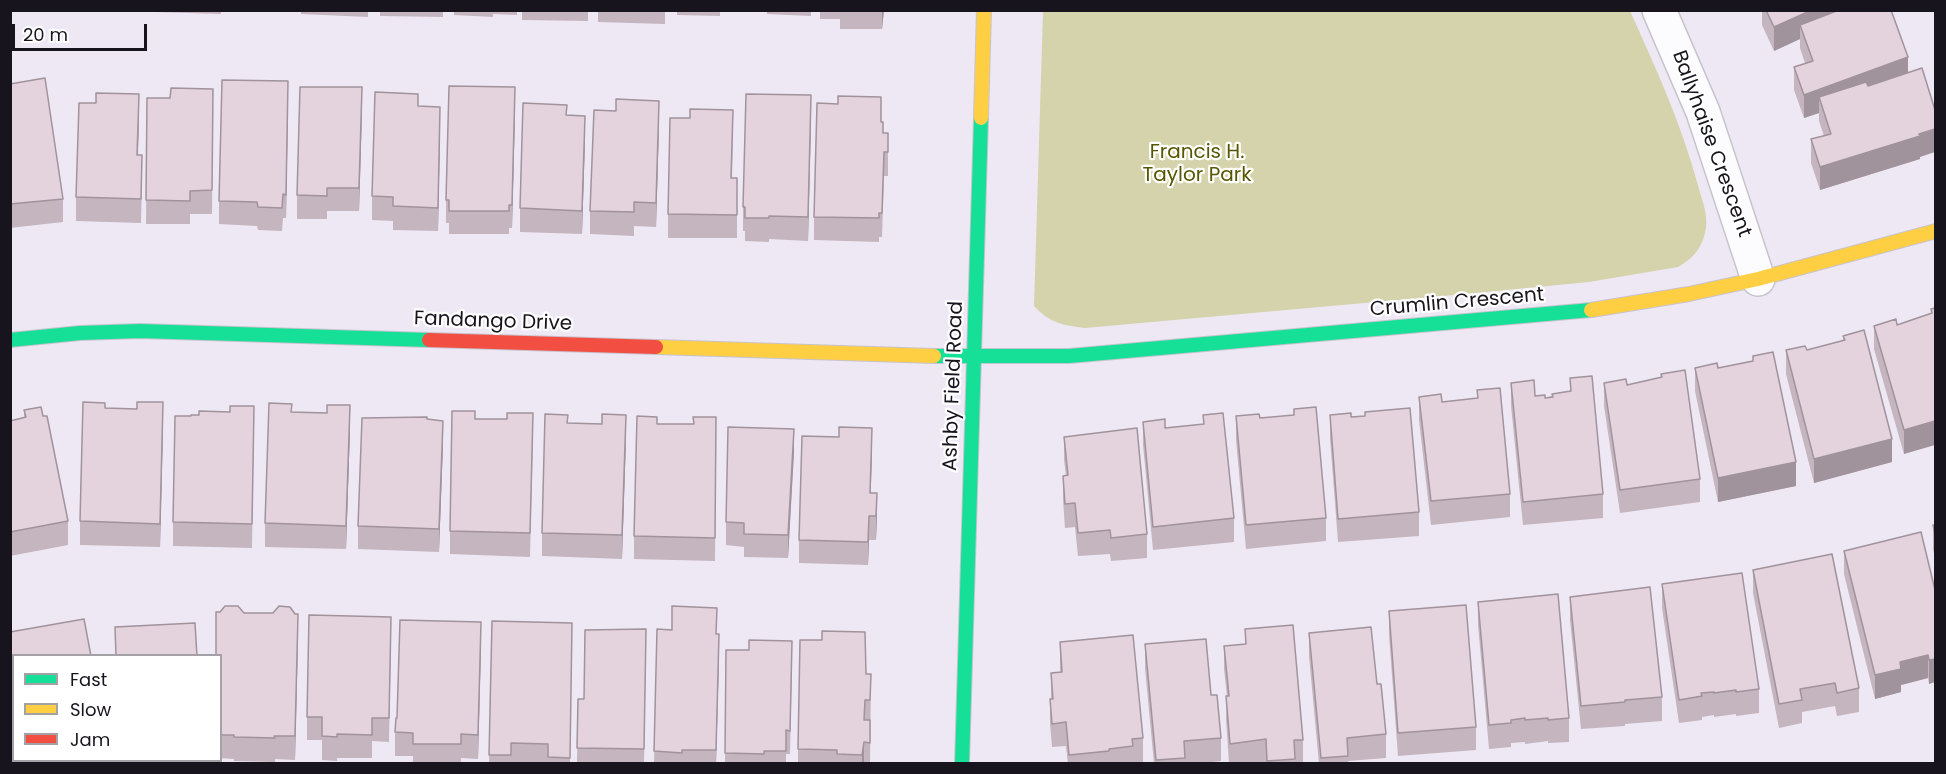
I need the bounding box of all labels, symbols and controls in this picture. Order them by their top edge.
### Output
scale bar [15,12,150,50]
text: 20 m [23,22,68,47]
street label: Ballyhaise Crescent [1666,47,1756,241]
park label: Francis H. Taylor Park [1143,141,1251,188]
street label: Crumlin Crescent [1369,283,1545,323]
street label: Ashby Field Road [939,301,969,471]
street label: Fandango Drive [414,307,572,337]
legend [12,654,222,762]
text: Fast [70,667,107,692]
text: Slow [70,697,111,722]
text: Jam [70,727,110,752]

